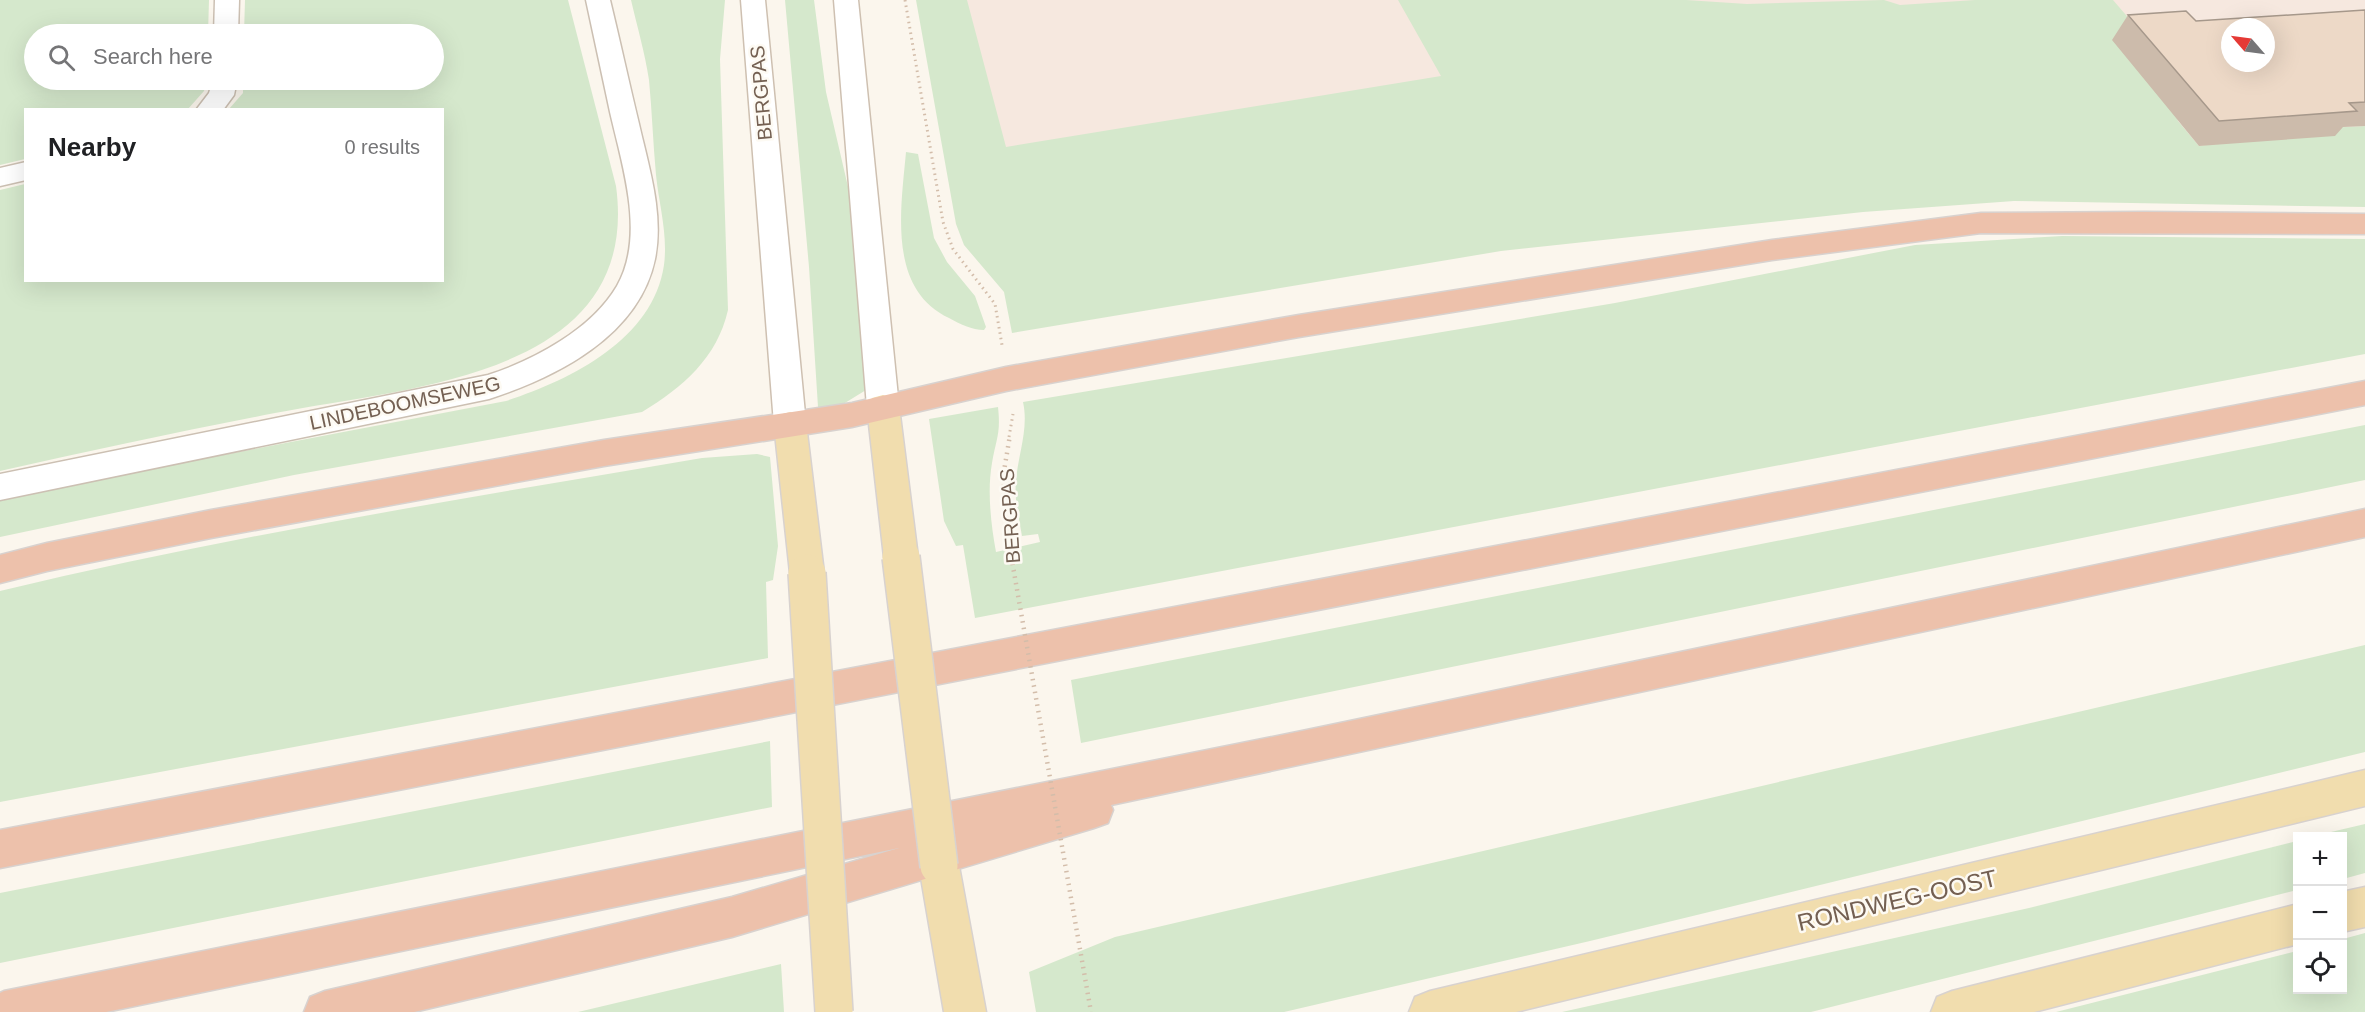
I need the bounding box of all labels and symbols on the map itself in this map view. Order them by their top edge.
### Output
north arrow [2221,18,2275,72]
street label: BERGPAS [746,45,776,141]
street label: LINDEBOOMSEWEG [308,372,502,434]
street label: BERGPAS [996,468,1024,564]
street label: RONDWEG-OOST [1795,864,2000,936]

